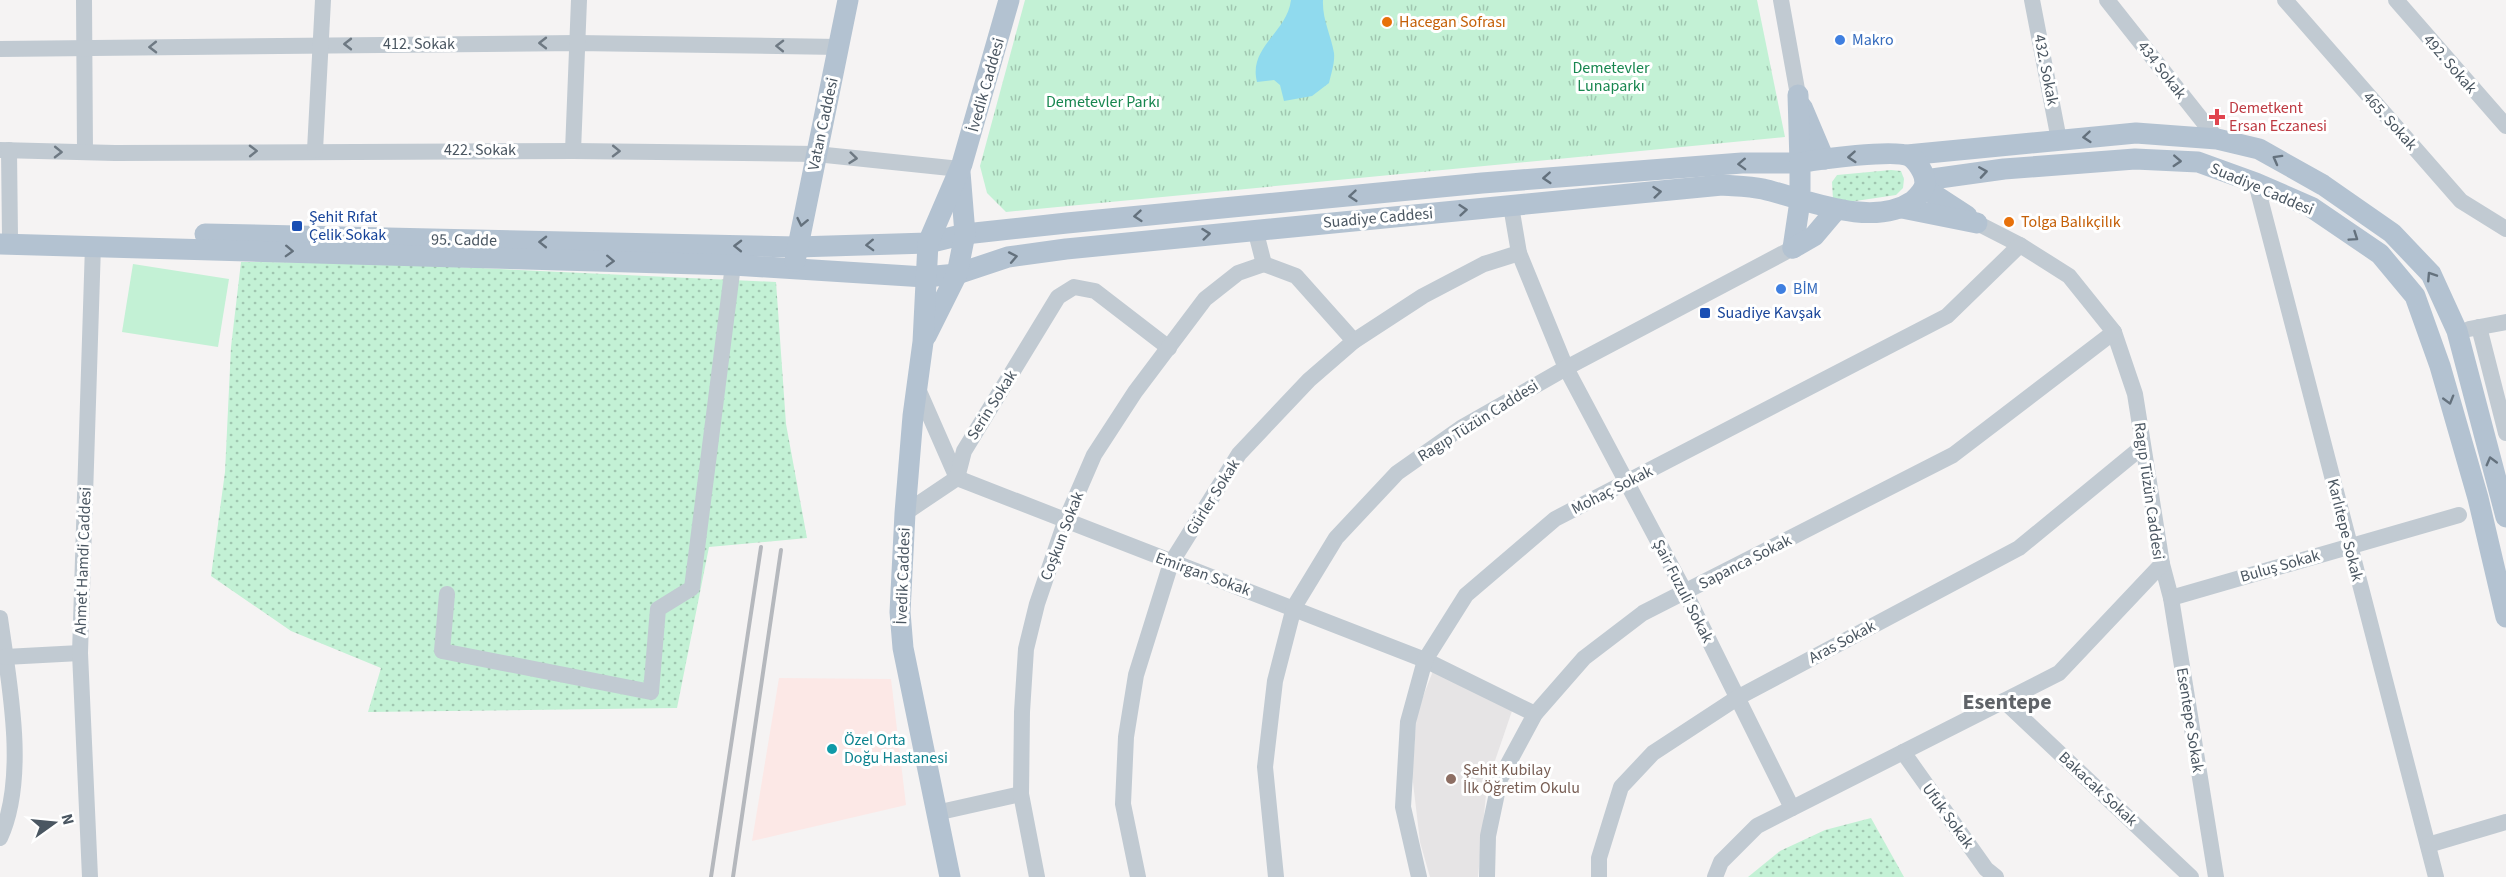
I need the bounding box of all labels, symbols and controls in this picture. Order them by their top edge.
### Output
place label: Hacegan Sofrası [1399,11,1506,33]
marker: Hacegan Sofrası [1380,15,1394,29]
place label: Makro [1852,29,1894,51]
street label: 492. Sokak [2418,30,2482,98]
street label: 412. Sokak [383,33,455,55]
marker: Makro [1833,33,1847,47]
street label: 432. Sokak [2028,33,2064,108]
street label: İvedik Caddesi [962,35,1010,135]
street label: 434 Sokak [2132,36,2192,104]
one-way arrow [539,37,548,49]
one-way arrow [344,38,353,50]
one-way arrow [776,40,785,52]
one-way arrow [149,41,158,53]
park label: Demetevler Lunaparkı [1572,57,1650,97]
street label: Vatan Caddesi [802,76,844,172]
street label: 465. Sokak [2358,87,2422,155]
park label: Demetevler Parkı [1046,91,1160,113]
place label: Demetkent Ersan Eczanesi [2229,97,2327,137]
marker: Demetkent Ersan Eczanesi [2210,110,2224,124]
one-way arrow [2082,130,2091,143]
street label: 422. Sokak [444,139,516,161]
one-way arrow [54,145,63,158]
one-way arrow [249,145,258,157]
one-way arrow [612,145,621,157]
one-way arrow [849,151,858,164]
one-way arrow [1847,151,1856,164]
one-way arrow [2173,154,2182,167]
one-way arrow [2273,155,2283,167]
one-way arrow [1737,157,1746,170]
street label: Suadiye Caddesi [2207,157,2317,221]
one-way arrow [1978,166,1988,178]
one-way arrow [1543,171,1552,184]
one-way arrow [1653,186,1662,199]
one-way arrow [1348,189,1357,202]
street label: Suadiye Caddesi [1322,202,1434,234]
one-way arrow [1459,204,1468,217]
place label: Şehit Rıfat Çelik Sokak [309,206,386,246]
one-way arrow [1133,209,1142,222]
place label: Tolga Balıkçilık [2021,211,2121,233]
marker: Tolga Balıkçilık [2002,215,2016,229]
one-way arrow [796,216,809,226]
marker: Şehit Rıfat Çelik Sokak [290,219,304,233]
street label: 95. Cadde [431,228,497,252]
one-way arrow [1202,228,1211,241]
one-way arrow [2348,230,2359,241]
one-way arrow [539,235,548,248]
one-way arrow [865,238,874,251]
one-way arrow [734,240,743,252]
one-way arrow [285,245,294,258]
one-way arrow [1008,251,1018,264]
one-way arrow [606,255,615,267]
one-way arrow [2427,272,2438,283]
place label: BİM [1793,278,1818,300]
marker: BİM [1774,282,1788,296]
place label: Suadiye Kavşak [1717,302,1821,324]
marker: Suadiye Kavşak [1698,306,1712,320]
street label: Serin Sokak [962,366,1022,444]
street label: Ragıp Tüzün Caddesi [1413,375,1543,467]
one-way arrow [2442,394,2454,405]
street label: Ragıp Tüzün Caddesi [2128,421,2170,561]
street label: Gürler Sokak [1181,455,1245,539]
one-way arrow [2486,456,2499,466]
street label: Mohaç Sokak [1568,460,1657,520]
street label: Karlıtepe Sokak [2322,476,2368,584]
street label: Ahmet Hamdi Caddesi [69,486,97,636]
street label: Coşkun Sokak [1035,488,1089,584]
street label: İvedik Caddesi [890,527,916,625]
street label: Sapanca Sokak [1695,529,1795,595]
street label: Şair Fuzuli Sokak [1648,536,1719,646]
street label: Buluş Sokak [2238,544,2322,588]
street label: Emirgan Sokak [1152,547,1254,601]
street label: Aras Sokak [1805,615,1879,669]
street label: Esentepe Sokak [2171,666,2209,774]
district label: Esentepe [1962,686,2052,718]
place label: Özel Orta Doğu Hastanesi [844,729,948,769]
marker: Özel Orta Doğu Hastanesi [825,742,839,756]
street label: Bakacak Sokak [2054,747,2142,831]
place label: Şehit Kubilay İlk Öğretim Okulu [1463,759,1580,799]
marker: Şehit Kubilay İlk Öğretim Okulu [1444,772,1458,786]
street label: Ufuk Sokak [1917,779,1979,853]
north arrow [24,793,84,853]
text: N [56,811,80,827]

